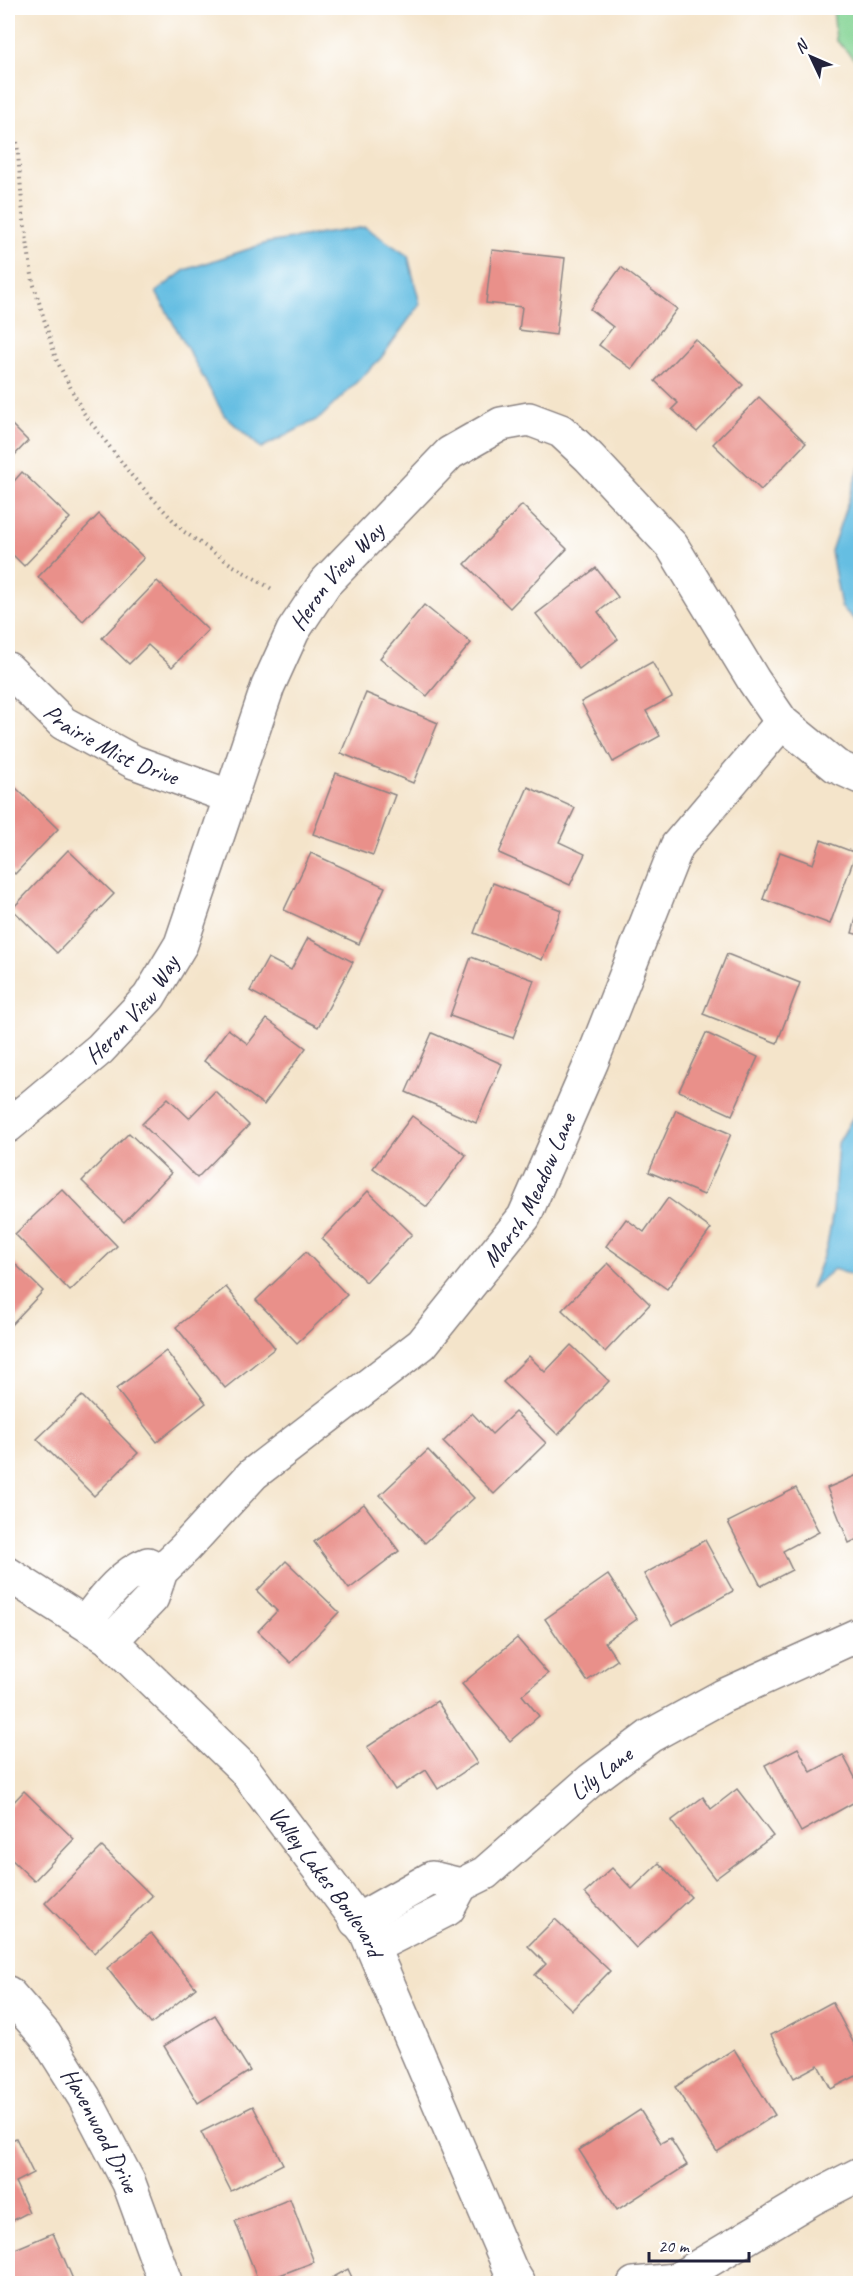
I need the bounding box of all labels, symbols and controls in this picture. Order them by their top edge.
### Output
north arrow [781,27,841,87]
text: N [790,35,814,58]
street label: Heron View Way [283,515,392,636]
street label: Prairie Mist Drive [37,698,184,792]
street label: Heron View Way [79,948,186,1070]
street label: Marsh Meadow Lane [475,1107,583,1273]
street label: Lily Lane [563,1738,640,1807]
street label: Valley Lakes Boulevard [262,1800,391,1965]
street label: Havenwood Drive [54,2062,147,2198]
scale bar [649,2225,750,2263]
text: 20 m [658,2235,691,2257]

